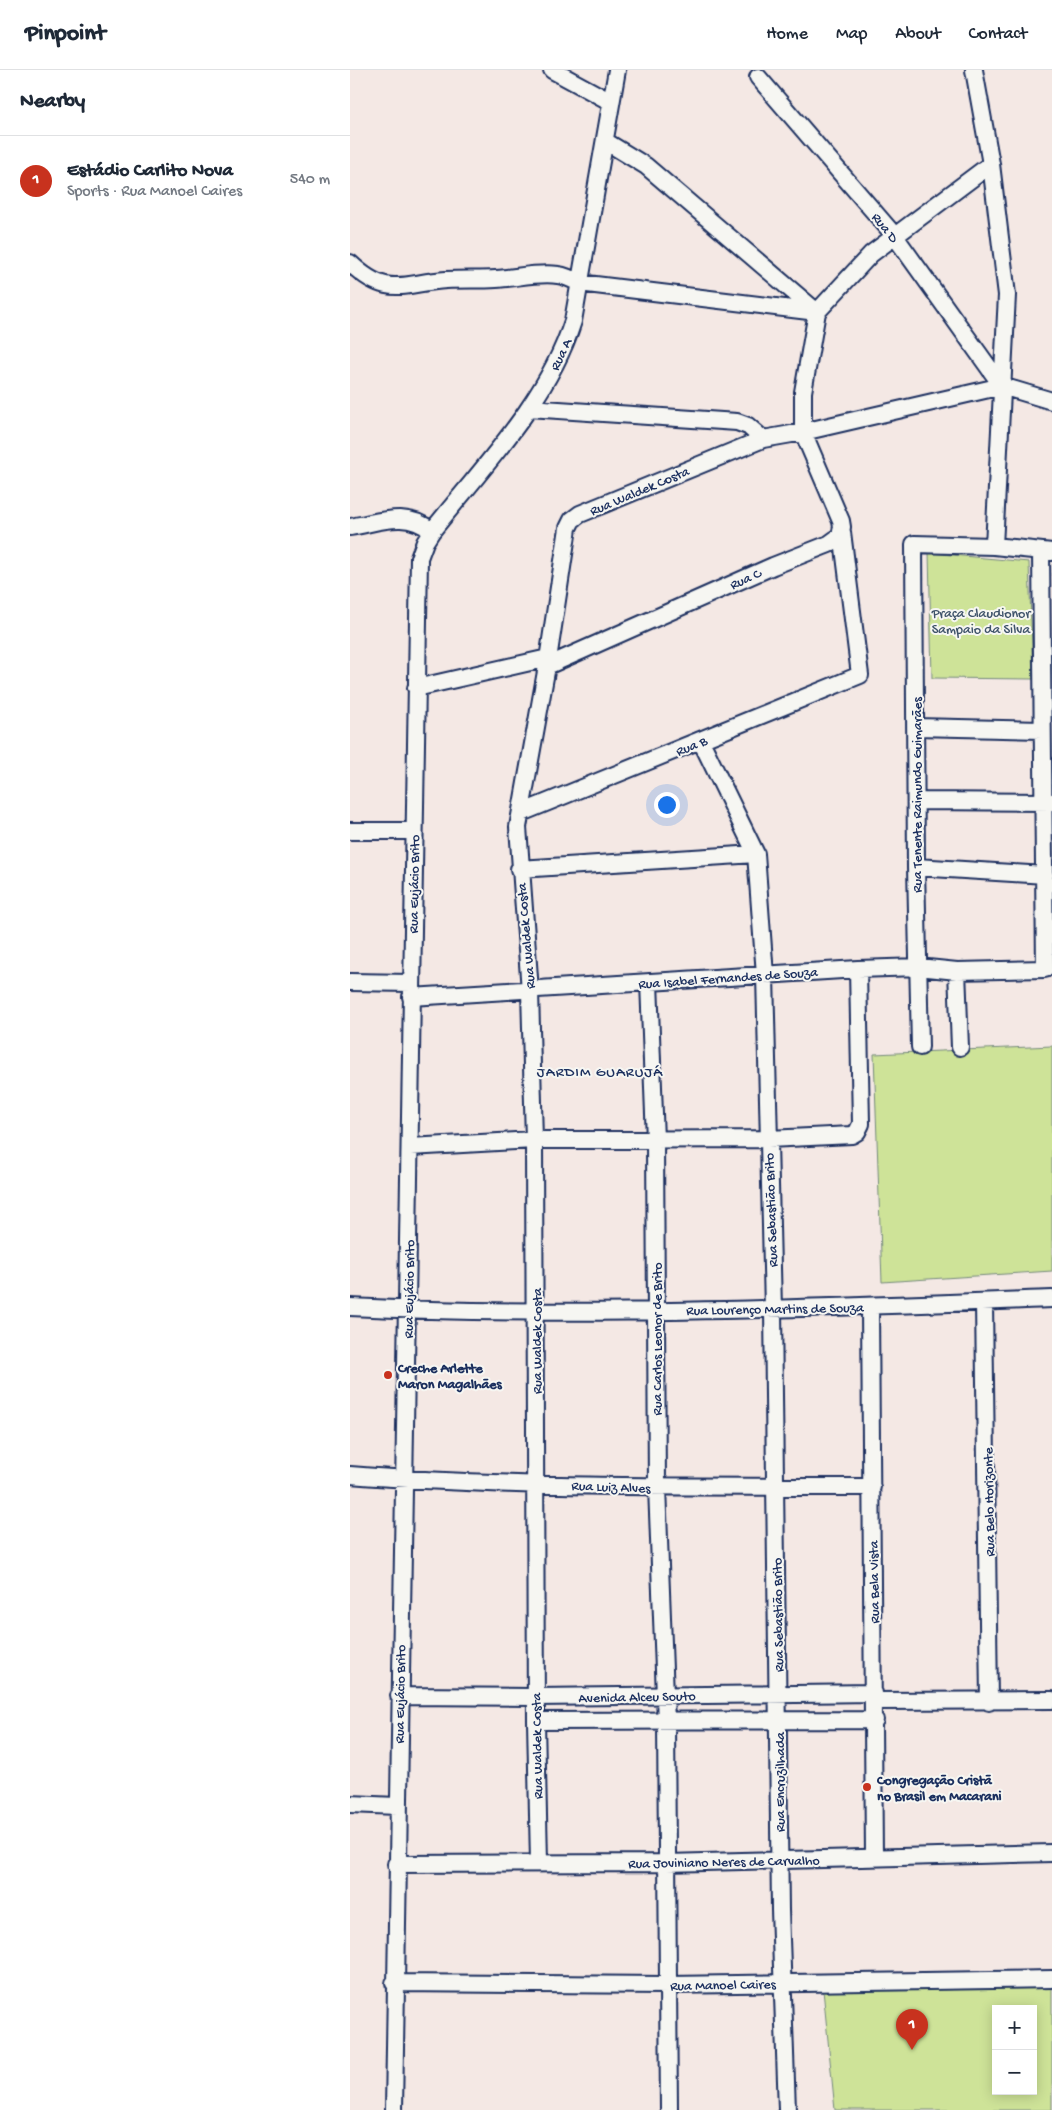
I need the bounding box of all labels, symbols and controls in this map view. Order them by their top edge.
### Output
text: Pinpoint [25,20,106,49]
text: Home [766,24,808,45]
text: Map [836,24,867,45]
text: About [895,24,941,45]
text: Contact [969,24,1027,45]
text: Nearby [20,90,85,115]
text: Estádio Carlito Nova [67,160,233,183]
text: 1 [33,171,39,190]
text: 540 m [290,171,330,190]
text: Sports · Rua Manoel Caires [67,183,242,202]
street label: Rua D [867,210,902,248]
street label: Rua A [548,336,577,374]
street label: Rua Waldek Costa [588,463,693,521]
street label: Rua C [728,565,766,595]
park label: Praça Claudionor Sampaio da Silva [931,606,1031,639]
street label: Rua Tenente Raimundo Guimarães [910,696,927,893]
street label: Rua B [674,733,711,761]
your location [654,792,680,818]
street label: Rua Eujácio Brito [406,835,425,934]
street label: Rua Waldek Costa [514,881,541,989]
street label: Rua Isabel Fernandes de Souza [638,965,820,994]
district label: JARDIM GUARUJÁ [537,1064,663,1082]
street label: Rua Sebastião Brito [762,1153,783,1267]
street label: Rua Eujácio Brito [401,1240,420,1339]
street label: Rua Carlos Leonor de Brito [650,1263,667,1415]
street label: Rua Waldek Costa [530,1287,547,1394]
street label: Rua Lourenço Martins de Souza [686,1300,865,1321]
place label: Creche Arlette Maron Magalhães [397,1361,502,1394]
marker: Creche Arlette Maron Magalhães [382,1369,394,1381]
street label: Rua Belo Horizonte [981,1446,1000,1557]
street label: Rua Luiz Alves [571,1479,652,1498]
street label: Rua Bela Vista [866,1539,885,1624]
street label: Rua Sebastião Brito [770,1558,789,1672]
street label: Rua Eujácio Brito [392,1645,411,1744]
street label: Avenida Alceu Souto [578,1689,696,1708]
street label: Rua Waldek Costa [529,1691,548,1799]
street label: Rua Encruzilhada [773,1731,790,1832]
place label: Congregação Cristã no Brasil em Macarani [876,1773,1002,1806]
marker: Congregação Cristã no Brasil em Macarani [861,1781,873,1793]
street label: Rua Joviniano Neres de Carvalho [628,1853,820,1874]
street label: Rua Manoel Caires [670,1977,777,1996]
map controls [992,2005,1037,2095]
button: + [992,2005,1037,2050]
pin: 1 [896,2009,928,2050]
button: − [992,2050,1037,2095]

